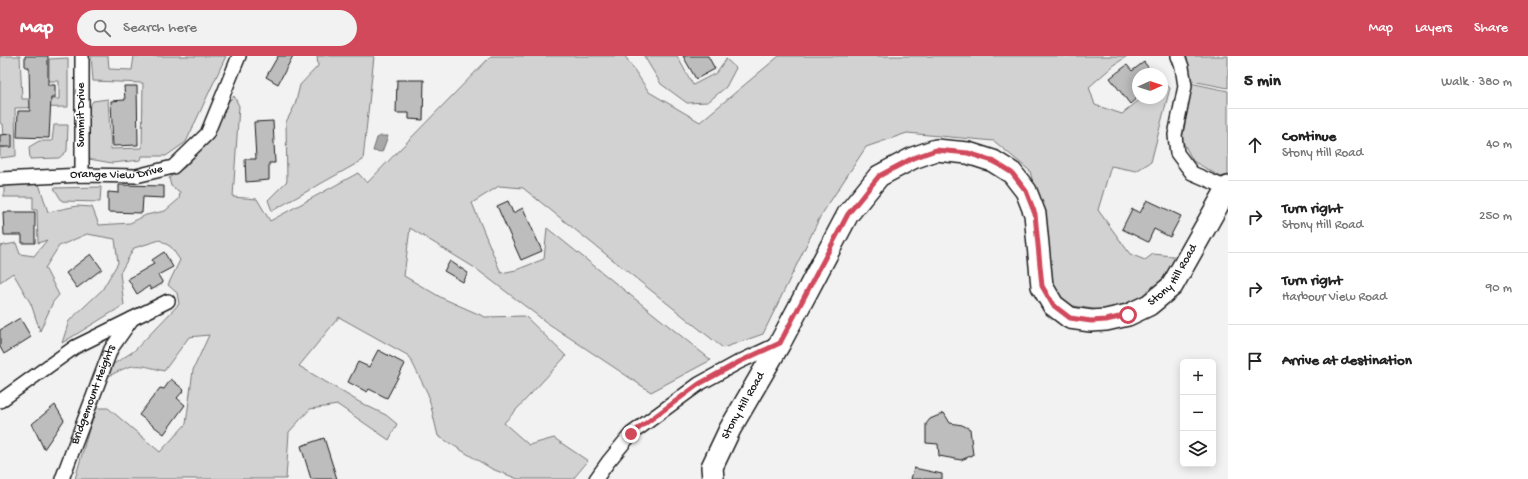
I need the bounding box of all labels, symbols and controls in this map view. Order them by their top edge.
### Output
search box [77,10,357,46]
text: Map [20,17,53,40]
icon: search [91,17,113,39]
text: Search here [123,19,197,37]
text: Map [1369,20,1393,37]
text: Layers [1415,20,1452,37]
text: Share [1474,20,1508,37]
north arrow [1132,68,1168,104]
text: 5 min [1244,72,1281,92]
text: Walk · 380 m [1441,75,1512,90]
street label: Summit Drive [75,82,89,147]
text: Continue [1282,128,1336,146]
icon: ahead [1244,134,1266,156]
text: 40 m [1486,137,1512,152]
text: Stony Hill Road [1282,146,1363,161]
street label: Orange View Drive [70,162,165,183]
text: Turn right [1282,200,1342,218]
icon: right [1244,206,1266,228]
text: 250 m [1479,209,1512,224]
text: Stony Hill Road [1282,218,1363,233]
street label: Stony Hill Road [1145,241,1201,310]
text: Turn right [1282,272,1342,290]
icon: right [1244,278,1266,300]
text: 90 m [1486,281,1512,296]
text: Harbour View Road [1282,290,1387,305]
route start [1119,306,1137,324]
street label: Bridgemount Heights [68,342,119,447]
icon: arrive [1244,350,1266,372]
text: Arrive at destination [1282,352,1412,370]
map controls [1180,359,1216,467]
button: + [1180,359,1216,395]
street label: Stony Hill Road [719,369,769,442]
button: − [1180,395,1216,431]
route end [622,425,640,443]
button: layers [1180,431,1216,467]

